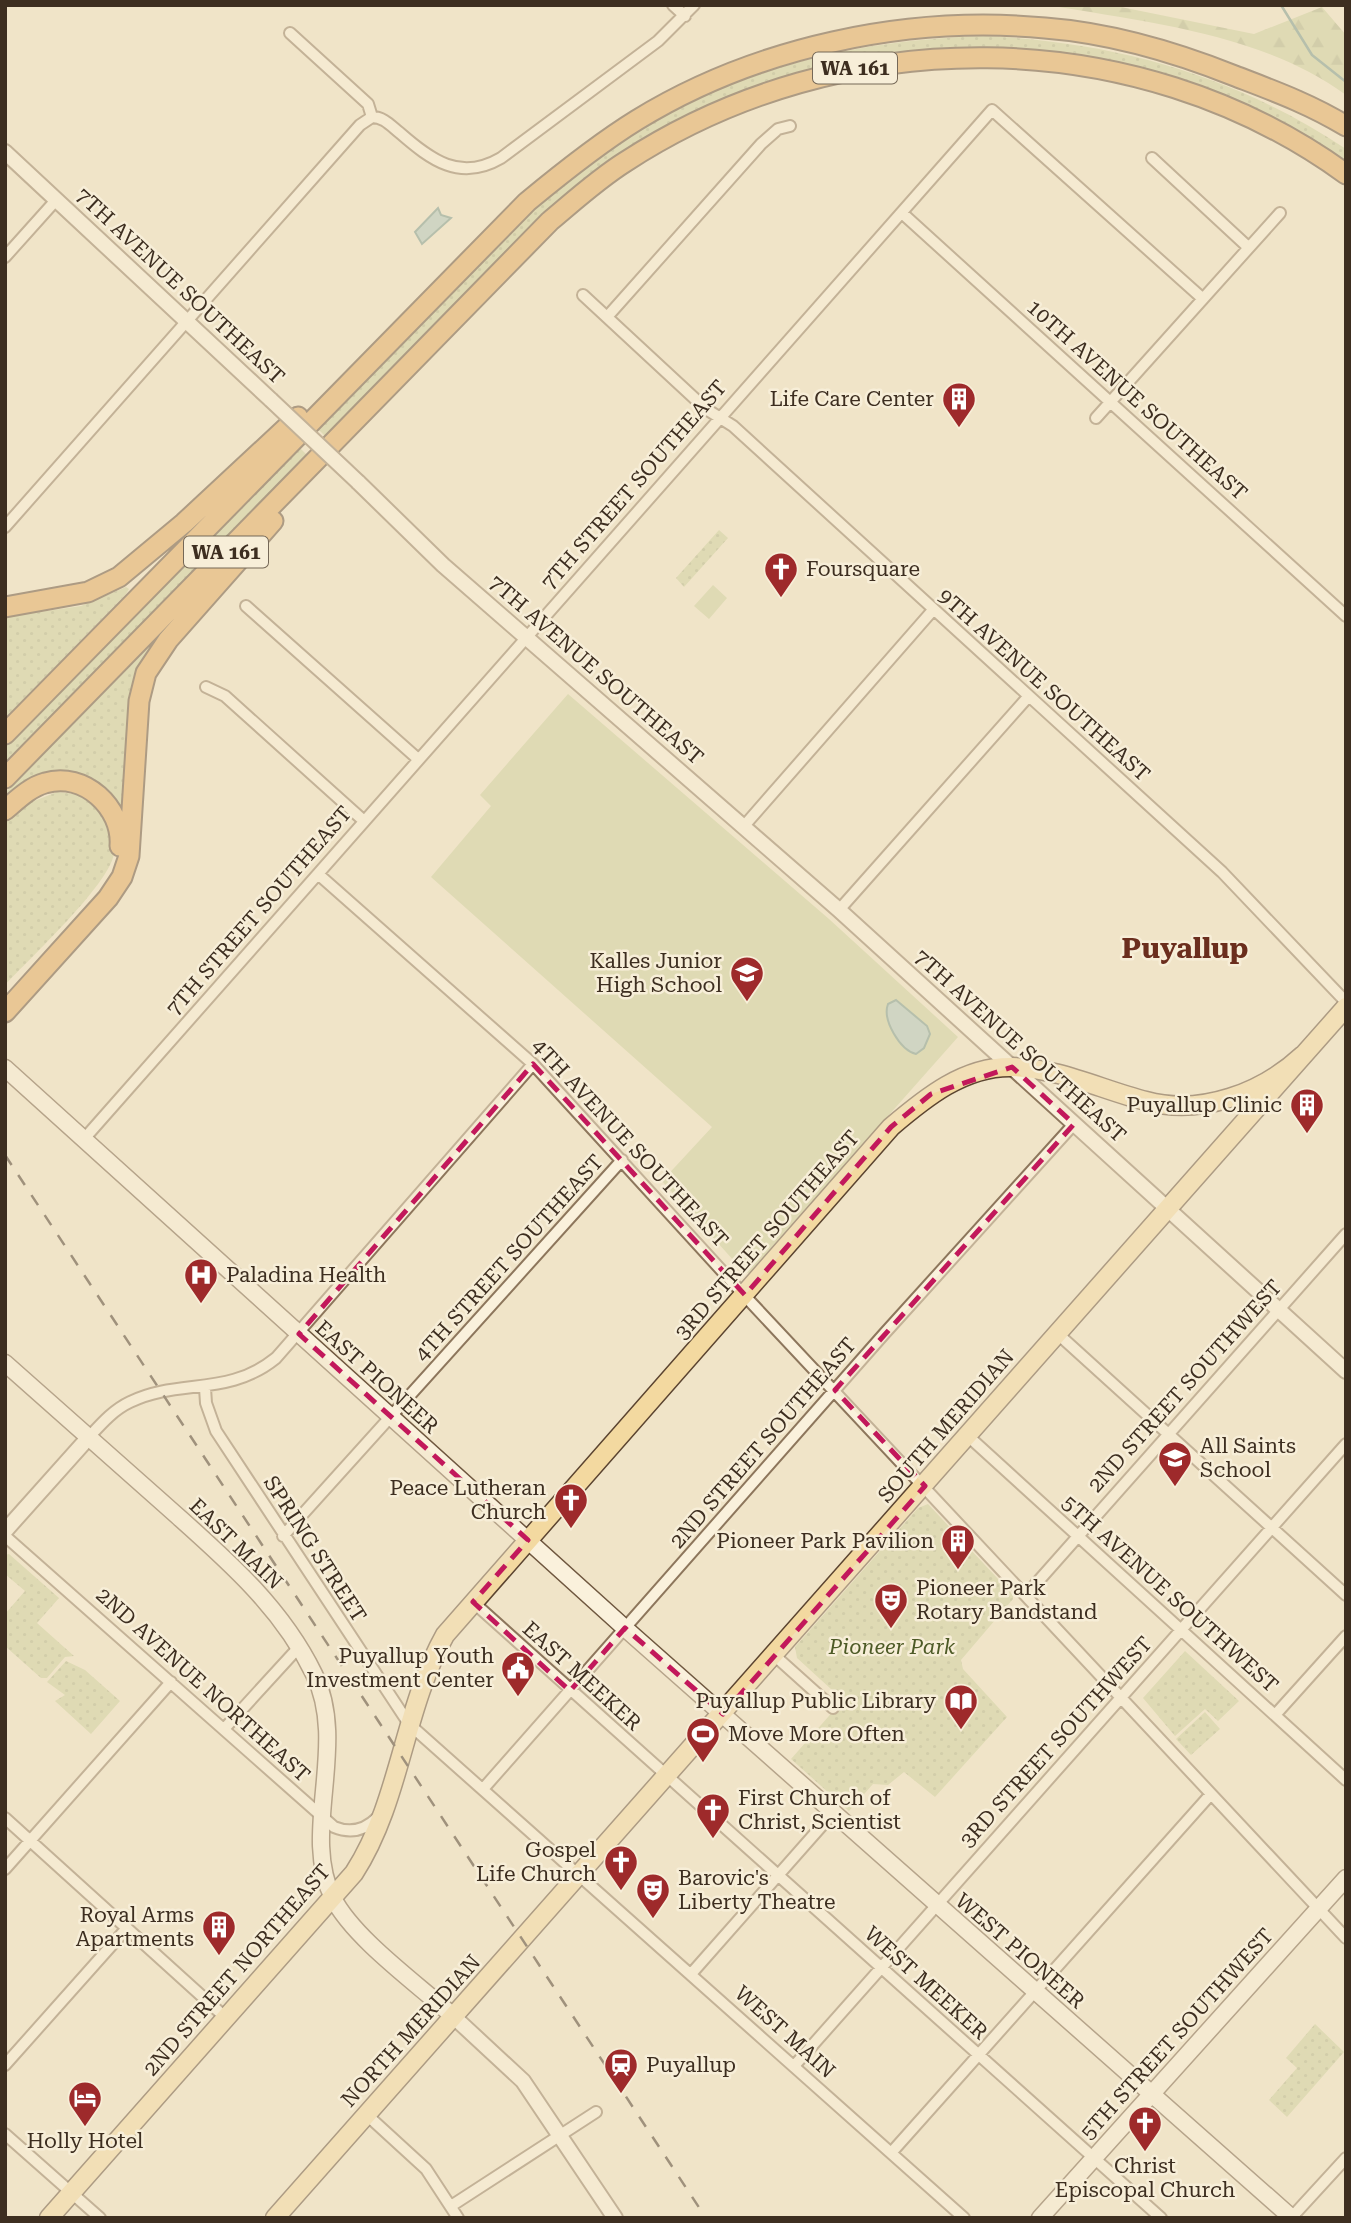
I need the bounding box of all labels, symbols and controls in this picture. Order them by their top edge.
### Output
road number: WA 161 [813,52,897,83]
street label: 7TH AVENUE SOUTHEAST [71,183,289,389]
street label: 10TH AVENUE SOUTHEAST [1022,295,1252,505]
street label: 7TH STREET SOUTHEAST [537,375,731,595]
building icon: Life Care Center [940,380,978,429]
place label: Life Care Center [770,387,934,411]
road number: WA 161 [184,537,268,568]
church icon: Foursquare [762,550,800,599]
place label: Foursquare [806,557,920,581]
street label: 7TH AVENUE SOUTHEAST [484,570,708,770]
street label: 9TH AVENUE SOUTHEAST [933,584,1155,786]
street label: 7TH STREET SOUTHEAST [162,801,356,1021]
district label: Puyallup [1122,932,1248,965]
street label: 7TH AVENUE SOUTHEAST [909,945,1131,1147]
place label: Kalles Junior High School [589,949,723,997]
school or university icon: Kalles Junior High School [728,954,766,1003]
street label: 4TH AVENUE SOUTHEAST [527,1034,733,1252]
building icon: Puyallup Clinic [1288,1086,1326,1135]
place label: Puyallup Clinic [1126,1093,1282,1117]
street label: 3RD STREET SOUTHEAST [670,1126,864,1344]
street label: 4TH STREET SOUTHEAST [410,1150,608,1366]
hospital icon: Paladina Health [182,1256,220,1305]
place label: Paladina Health [226,1263,387,1287]
street label: 2ND STREET SOUTHWEST [1083,1275,1287,1497]
street label: EAST PIONEER [311,1316,444,1439]
street label: 2ND STREET SOUTHEAST [665,1333,861,1553]
street label: SOUTH MERIDIAN [873,1344,1019,1507]
place label: All Saints School [1200,1434,1296,1482]
school or university icon: All Saints School [1156,1439,1194,1488]
street label: SPRING STREET [259,1471,371,1627]
place label: Peace Lutheran Church [389,1476,546,1524]
church icon: Peace Lutheran Church [552,1481,590,1530]
street label: 5TH AVENUE SOUTHWEST [1057,1491,1283,1697]
street label: EAST MAIN [184,1494,288,1594]
building icon: Pioneer Park Pavilion [939,1522,977,1571]
place label: Pioneer Park Pavilion [716,1529,934,1553]
place label: Pioneer Park Rotary Bandstand [916,1576,1098,1624]
theatre icon: Pioneer Park Rotary Bandstand [872,1581,910,1630]
street label: 2ND AVENUE NORTHEAST [91,1583,315,1787]
street label: EAST MEEKER [518,1617,646,1736]
street label: 3RD STREET SOUTHWEST [955,1632,1157,1852]
park label: Pioneer Park [828,1635,956,1659]
place label: Puyallup Youth Investment Center [306,1644,494,1692]
public building icon: Puyallup Youth Investment Center [499,1649,537,1698]
library icon: Puyallup Public Library [942,1682,980,1731]
place label: Puyallup Public Library [695,1689,937,1713]
sports icon: Move More Often [684,1715,722,1764]
place label: Move More Often [728,1722,905,1746]
place label: First Church of Christ, Scientist [738,1786,901,1834]
church icon: First Church of Christ, Scientist [694,1791,732,1840]
place label: Gospel Life Church [476,1838,596,1886]
church icon: Gospel Life Church [602,1843,640,1892]
street label: 2ND STREET NORTHEAST [139,1859,335,2081]
place label: Barovic's Liberty Theatre [678,1866,835,1914]
theatre icon: Barovic's Liberty Theatre [634,1871,672,1920]
street label: WEST PIONEER [951,1888,1090,2014]
place label: Royal Arms Apartments [76,1903,194,1951]
building icon: Royal Arms Apartments [200,1908,238,1957]
street label: WEST MEEKER [860,1921,993,2045]
street label: 5TH STREET SOUTHWEST [1076,1924,1278,2144]
street label: NORTH MERIDIAN [336,1950,486,2112]
street label: WEST MAIN [730,1981,840,2083]
station icon: Puyallup [602,2046,640,2095]
place label: Puyallup [646,2053,736,2077]
hotel icon: Holly Hotel [66,2079,104,2128]
church icon: Christ Episcopal Church [1126,2104,1164,2153]
place label: Holly Hotel [27,2129,144,2153]
place label: Christ Episcopal Church [1055,2154,1236,2202]

